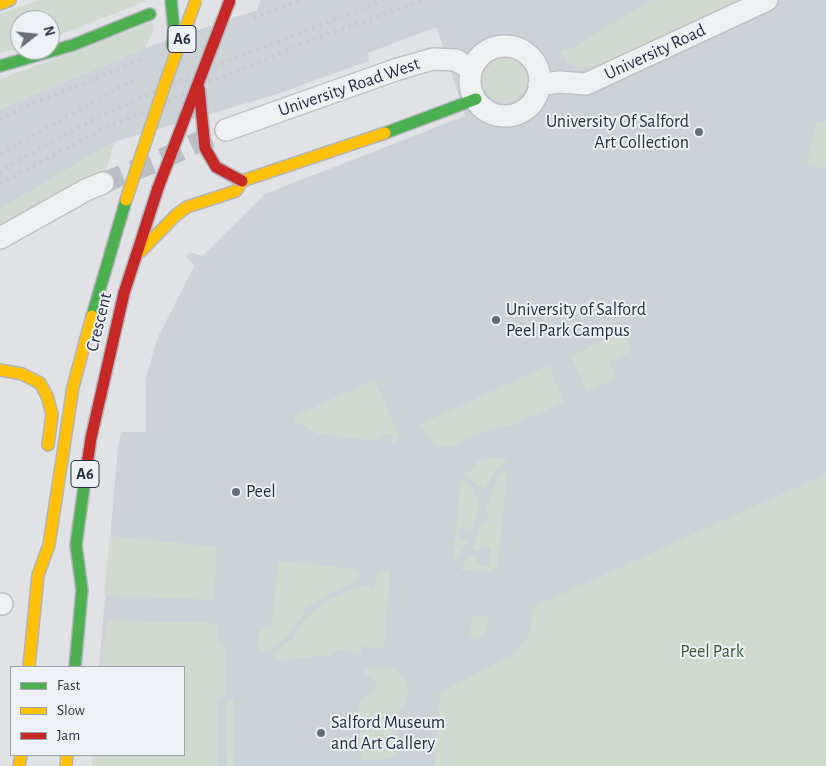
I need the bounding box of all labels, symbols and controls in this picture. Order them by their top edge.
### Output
north arrow [10,10,60,60]
street label: University Road [601,19,709,85]
text: N [40,25,57,38]
road number: A6 [168,26,196,52]
street label: University Road West [275,53,423,121]
place label: University Of Salford Art Collection [546,111,689,154]
marker: University Of Salford Art Collection [693,126,705,138]
street label: Crescent [81,290,117,354]
place label: University of Salford Peel Park Campus [506,299,646,342]
marker: University of Salford Peel Park Campus [490,314,502,326]
road number: A6 [71,460,99,488]
place label: Peel [246,481,276,503]
marker: Peel [230,486,242,498]
park label: Peel Park [680,641,744,663]
legend [10,666,185,756]
text: Fast [57,678,80,693]
text: Slow [57,703,85,718]
place label: Salford Museum and Art Gallery [331,712,445,754]
marker: Salford Museum and Art Gallery [315,727,327,739]
text: Jam [57,728,80,743]

